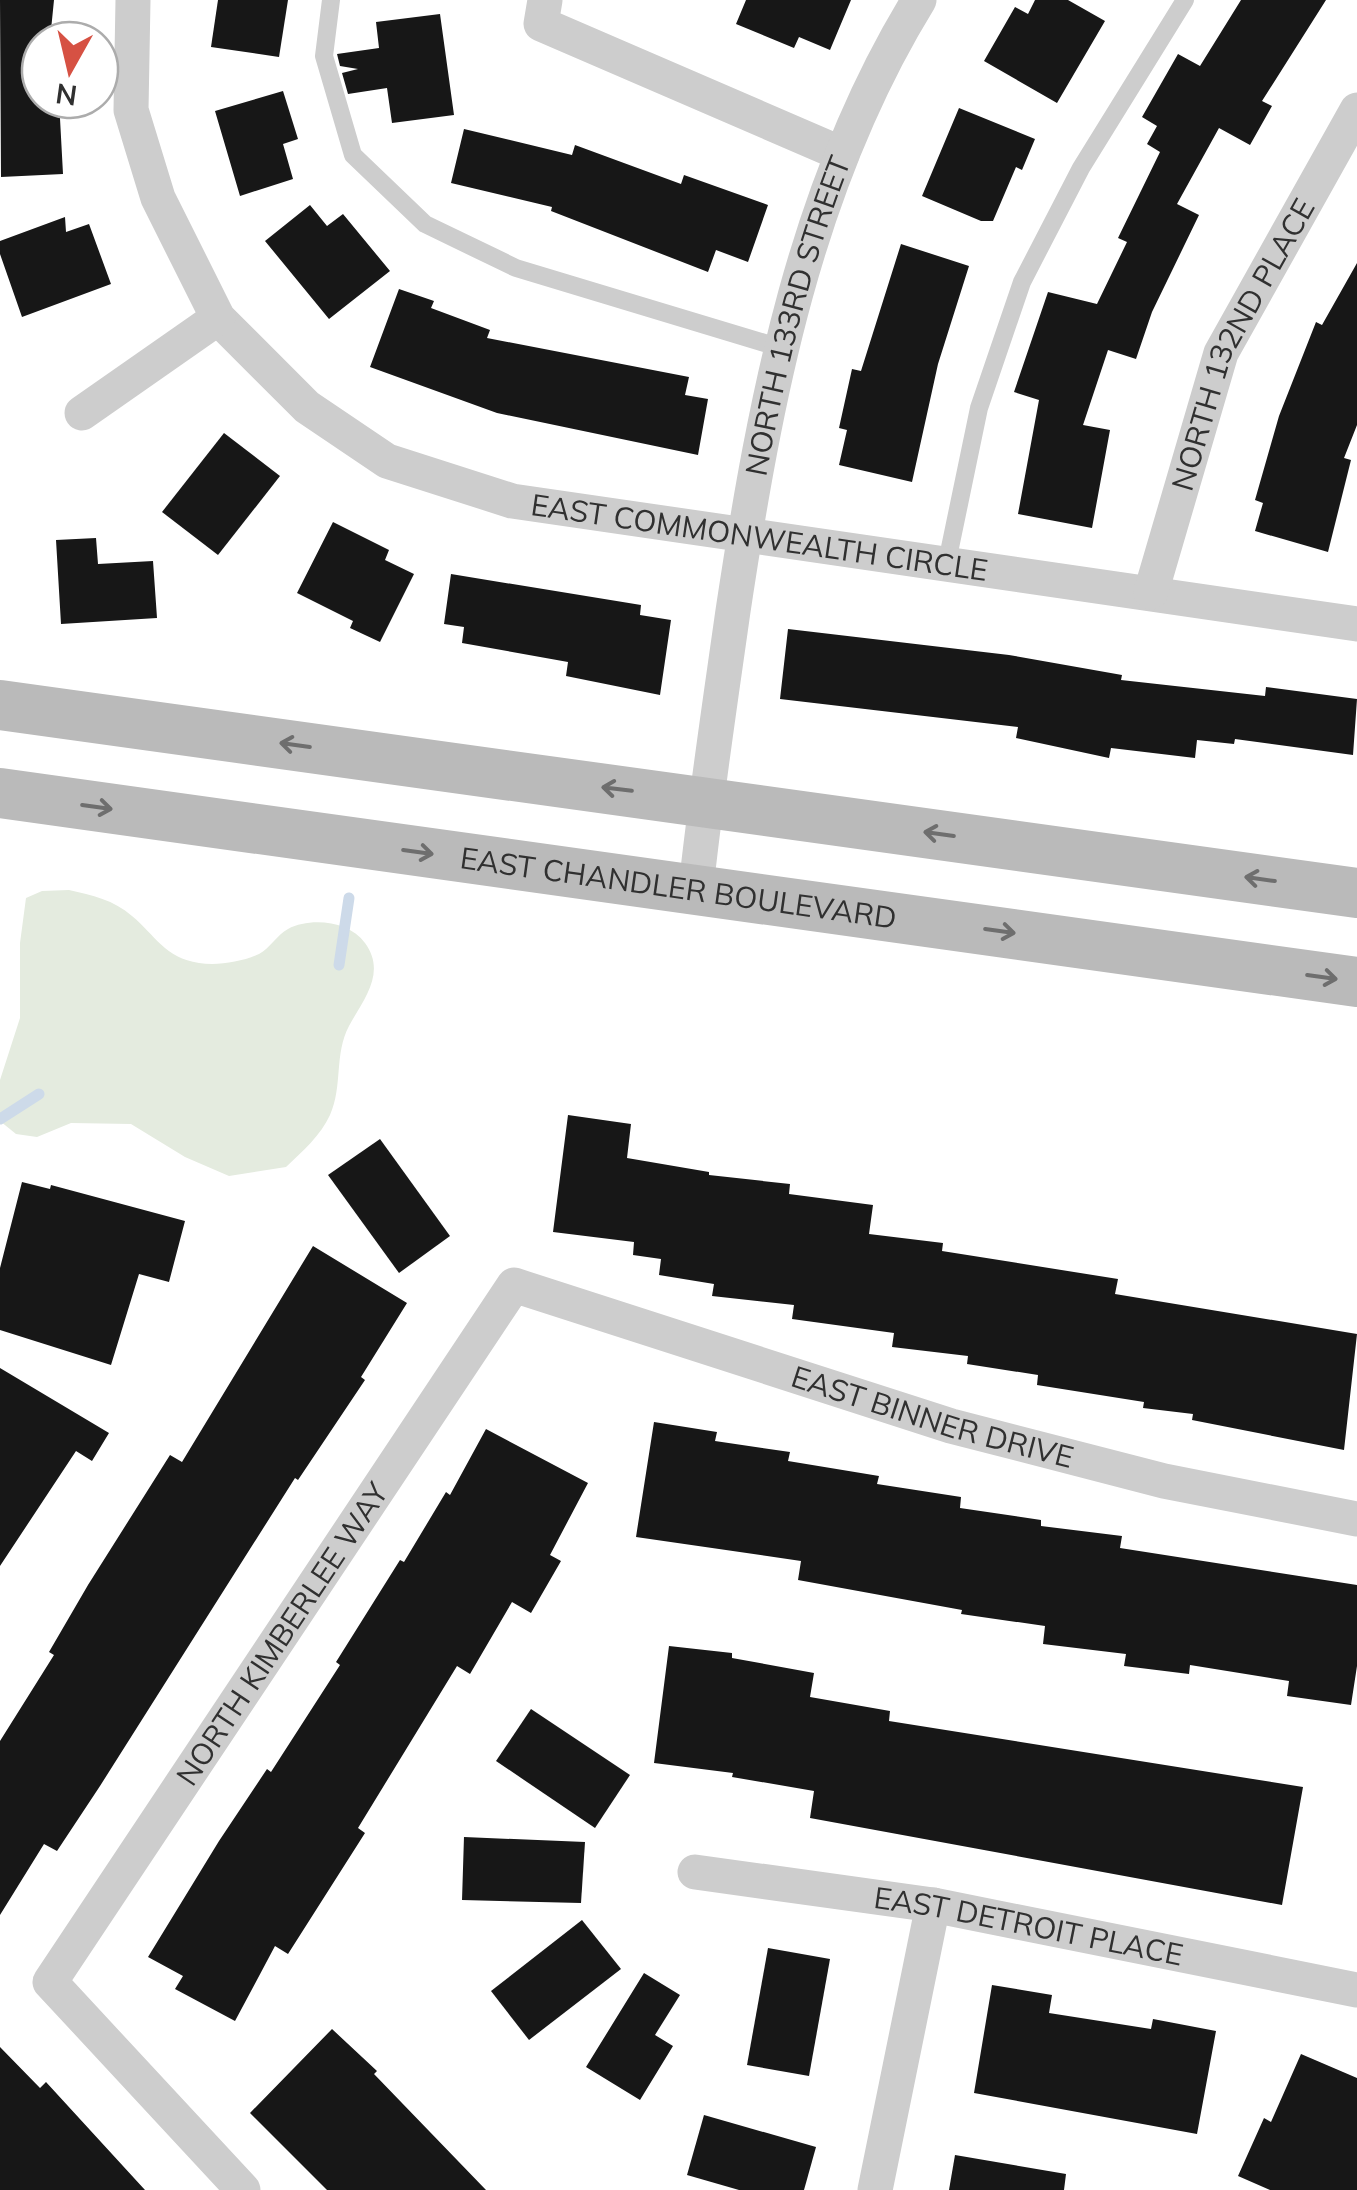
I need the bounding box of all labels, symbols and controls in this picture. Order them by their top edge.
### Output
north arrow [20,20,120,120]
text: N [54,76,79,114]
street label: NORTH 133RD STREET [737,150,859,479]
street label: NORTH 132ND PLACE [1163,192,1323,495]
street label: EAST COMMONWEALTH CIRCLE [529,485,990,589]
one-way arrow [279,736,311,754]
one-way arrow [601,779,633,798]
one-way arrow [80,798,112,816]
one-way arrow [923,824,955,842]
street label: EAST CHANDLER BOULEVARD [458,838,899,937]
one-way arrow [402,843,434,861]
one-way arrow [1245,870,1277,888]
one-way arrow [984,923,1016,941]
one-way arrow [1306,968,1338,986]
street label: EAST BINNER DRIVE [787,1357,1078,1476]
street label: NORTH KIMBERLEE WAY [167,1475,397,1792]
street label: EAST DETROIT PLACE [872,1878,1186,1974]

